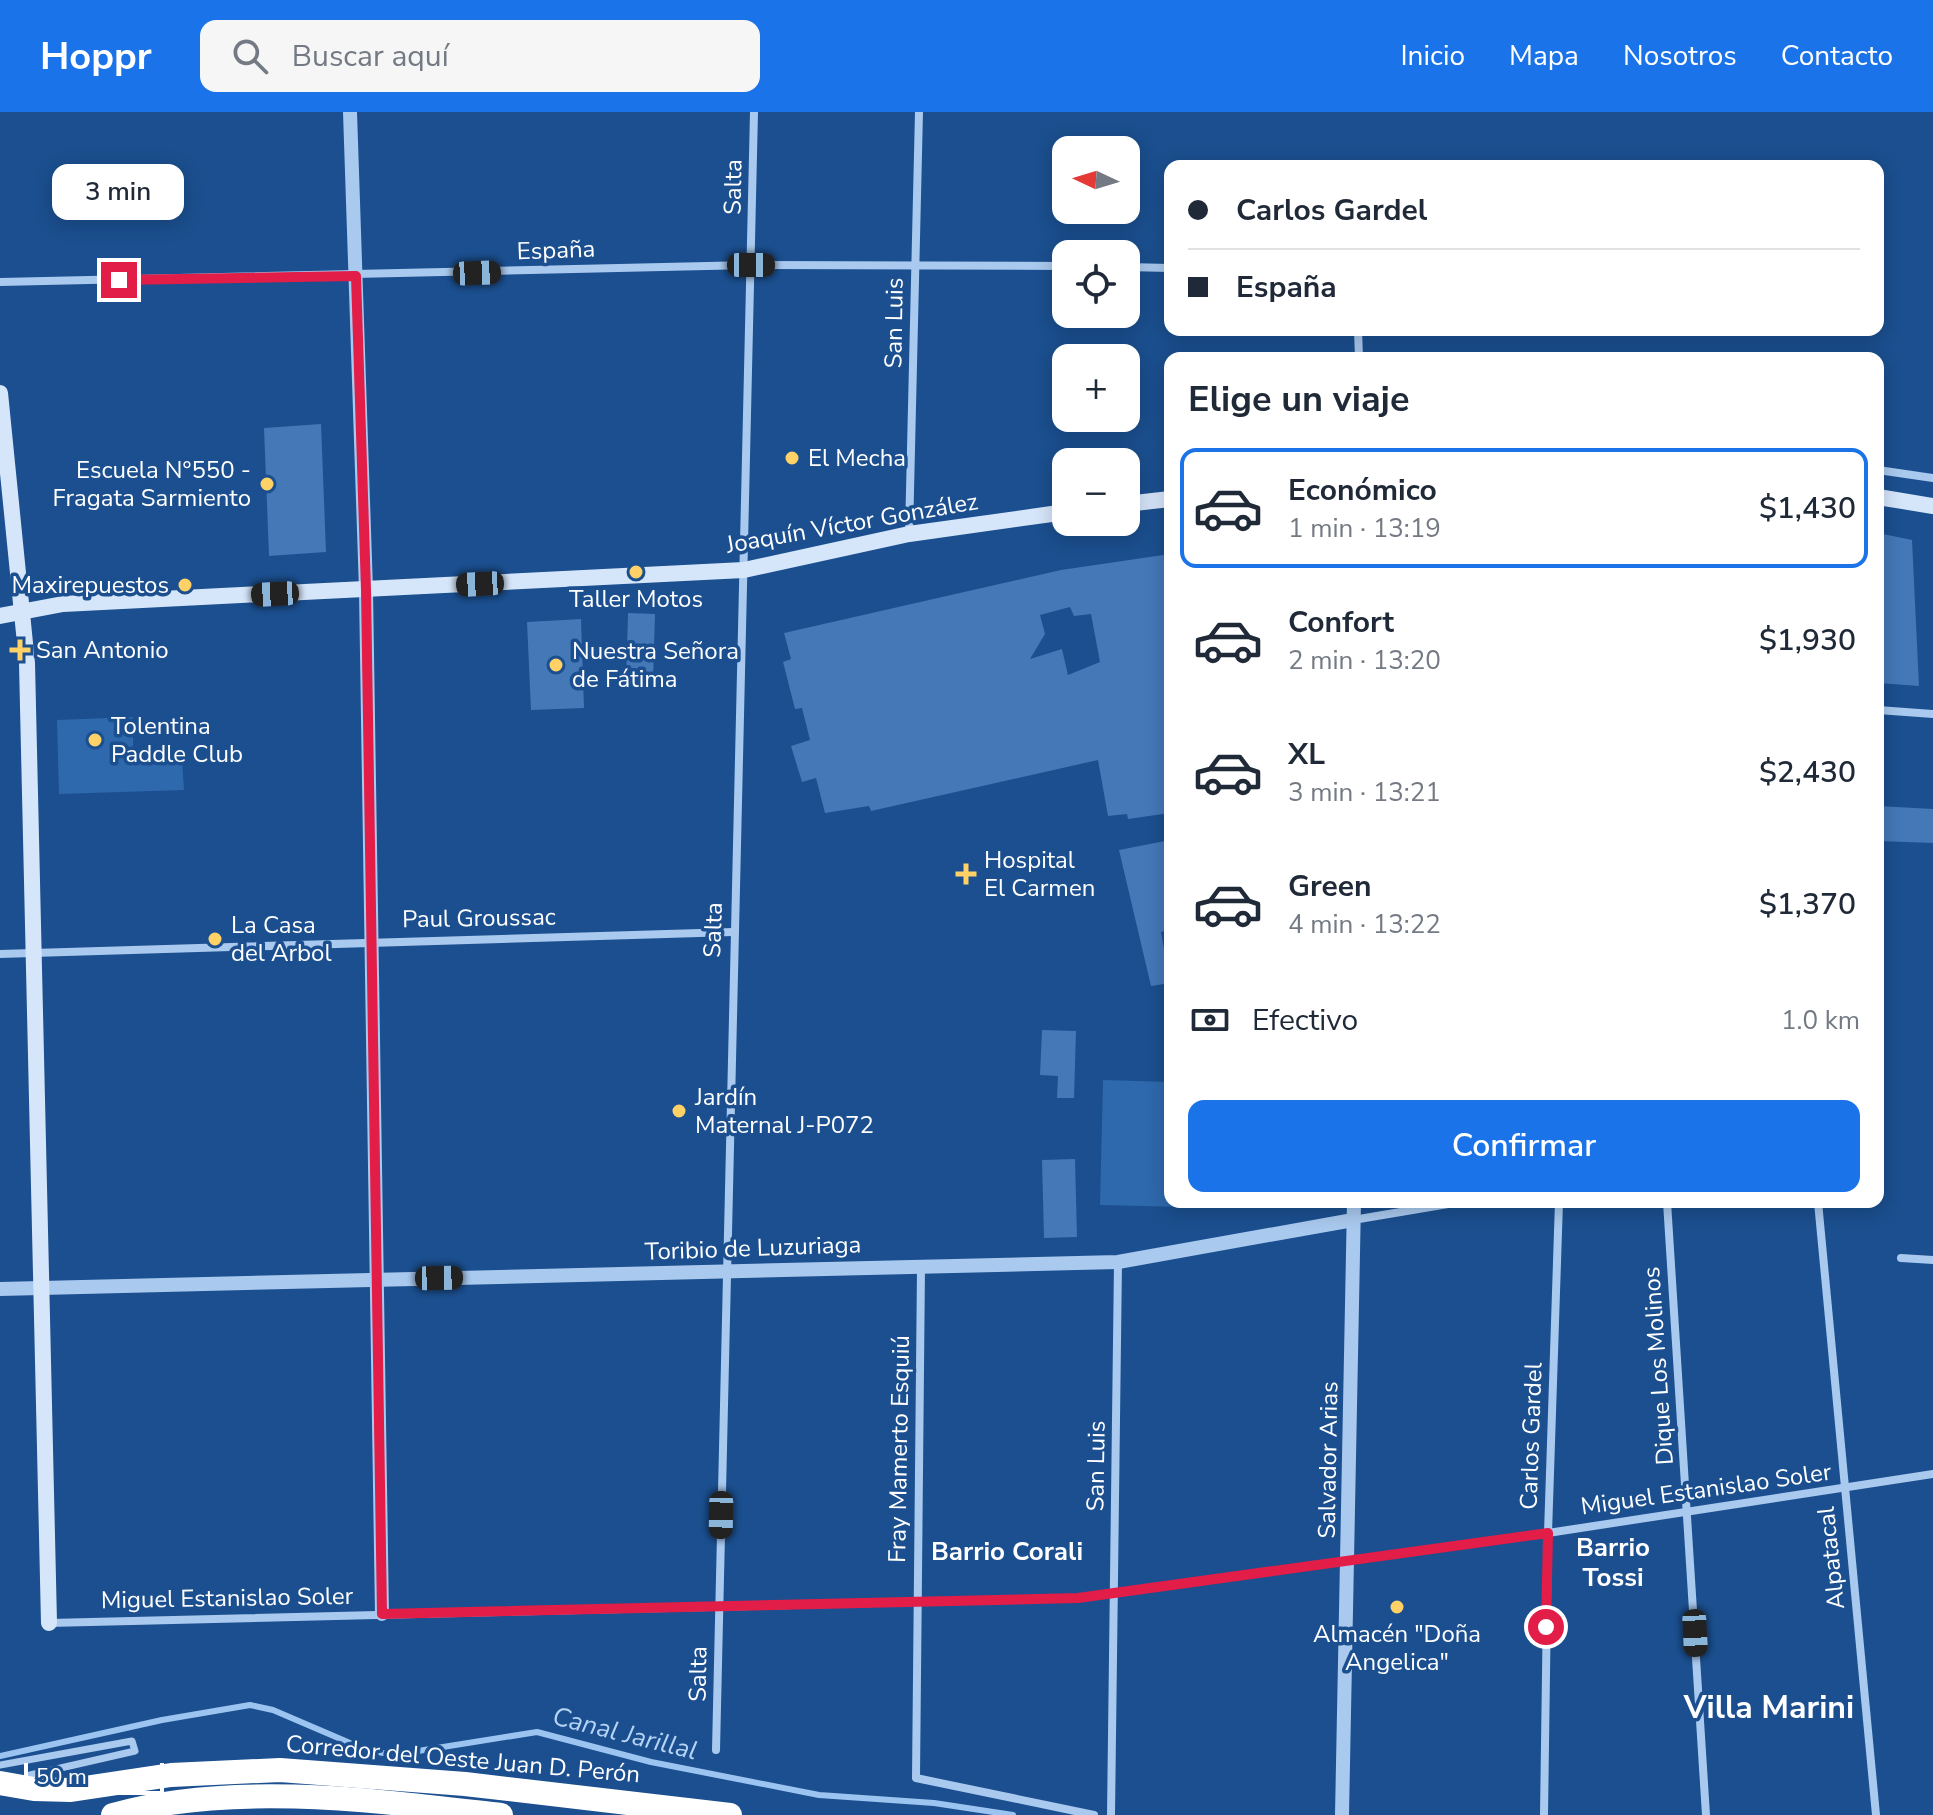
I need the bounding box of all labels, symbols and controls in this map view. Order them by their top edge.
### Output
search box [200,20,760,92]
text: Hoppr [40,31,152,82]
icon: search [228,34,272,78]
text: Buscar aquí [292,36,449,77]
text: Inicio [1400,37,1465,75]
text: Mapa [1509,37,1579,75]
text: Nosotros [1623,37,1737,75]
text: Contacto [1781,37,1893,75]
north arrow [1052,136,1140,224]
map controls [1052,136,1140,536]
street label: Salta [717,159,749,215]
callout: 3 min [53,164,185,220]
text: 3 min [85,174,151,209]
text: Carlos Gardel [1236,190,1427,231]
street label: España [516,233,596,267]
button: locate [1052,240,1140,328]
car [727,253,775,277]
car [453,260,501,286]
route end [101,262,137,298]
text: España [1236,267,1337,308]
street label: San Luis [877,277,911,369]
button: + [1052,344,1140,432]
text: Elige un viaje [1188,375,1409,424]
place label: El Mecha [808,442,906,474]
button: − [1052,448,1140,536]
marker: El Mecha [783,449,801,467]
place label: Escuela N°550 - Fragata Sarmiento [53,454,251,514]
text: Económico [1288,470,1437,511]
icon: car [1192,472,1264,544]
marker: Escuela N°550 - Fragata Sarmiento [258,475,276,493]
street label: Joaquín Víctor González [723,485,980,561]
text: $1,430 [1759,488,1856,529]
text: 1 min · 13:19 [1288,511,1441,546]
marker: Taller Motos [627,563,645,581]
place label: Maxirepuestos [12,569,169,601]
car [455,571,505,597]
marker: Maxirepuestos [176,576,194,594]
car [250,581,300,607]
place label: Taller Motos [569,583,703,615]
text: Confort [1288,602,1394,643]
icon: car [1192,604,1264,676]
text: $1,930 [1759,620,1856,661]
place label: San Antonio [36,634,169,666]
place label: Nuestra Señora de Fátima [572,635,739,695]
marker: San Antonio [11,641,29,659]
text: 2 min · 13:20 [1288,643,1441,678]
marker: Nuestra Señora de Fátima [547,656,565,674]
place label: Tolentina Paddle Club [111,710,243,770]
marker: Tolentina Paddle Club [86,731,104,749]
text: XL [1288,734,1325,775]
icon: car [1192,736,1264,808]
text: $2,430 [1759,752,1856,793]
text: 3 min · 13:21 [1288,775,1441,810]
place label: Hospital El Carmen [984,844,1095,904]
marker: Hospital El Carmen [955,863,977,885]
text: Green [1288,866,1372,907]
icon: car [1192,868,1264,940]
text: $1,370 [1759,884,1856,925]
street label: Paul Groussac [402,901,556,935]
street label: Salta [696,902,730,958]
text: 4 min · 13:22 [1288,907,1441,942]
place label: La Casa del Arbol [231,909,332,969]
marker: La Casa del Arbol [206,930,224,948]
icon: cash [1188,998,1232,1042]
text: Efectivo [1252,1000,1358,1041]
text: 1.0 km [1781,1003,1860,1038]
place label: Jardín Maternal J-P072 [694,1081,874,1141]
button: Confirmar [1188,1100,1860,1192]
marker: Jardín Maternal J-P072 [670,1102,688,1120]
street label: Toribio de Luzuriaga [644,1228,862,1268]
car [415,1266,463,1290]
street label: Dique Los Molinos [1635,1266,1681,1466]
street label: Fray Mamerto Esquiú [881,1335,917,1563]
street label: Carlos Gardel [1512,1362,1550,1510]
street label: Salvador Arias [1311,1381,1345,1539]
street label: San Luis [1079,1420,1113,1512]
street label: Miguel Estanislao Soler [1579,1456,1834,1522]
car [709,1491,733,1539]
street label: Alpatacal [1810,1505,1852,1611]
district label: Barrio Tossi [1576,1530,1650,1595]
district label: Barrio Corali [931,1534,1083,1569]
street label: Miguel Estanislao Soler [100,1580,354,1616]
marker: Almacén "Doña Angelica" [1388,1598,1406,1616]
car [1682,1608,1708,1658]
route start [1528,1609,1564,1645]
place label: Almacén "Doña Angelica" [1313,1618,1481,1678]
street label: Salta [682,1646,714,1702]
district label: Villa Marini [1683,1686,1854,1729]
water label: Canal Jarillal [549,1699,701,1768]
street label: Corredor del Oeste Juan D. Perón [284,1728,642,1790]
scale bar [24,1759,164,1795]
text: 50 m [36,1762,87,1792]

